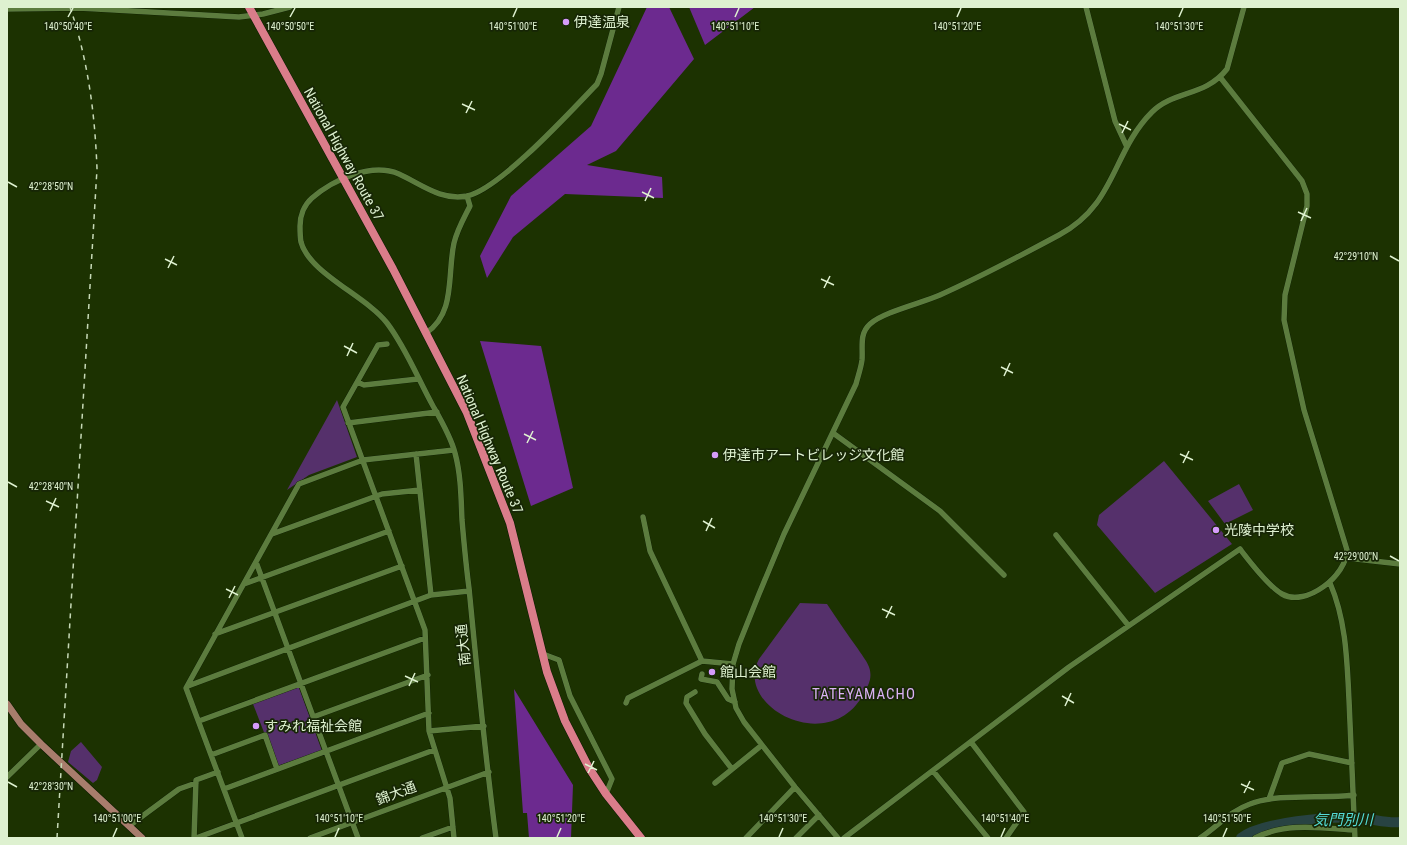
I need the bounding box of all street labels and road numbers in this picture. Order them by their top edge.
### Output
street label: National Highway Route 37 [301,85,387,223]
street label: National Highway Route 37 [454,372,526,516]
street label: 南大通 [453,623,473,667]
street label: 錦大通 [374,778,418,808]

